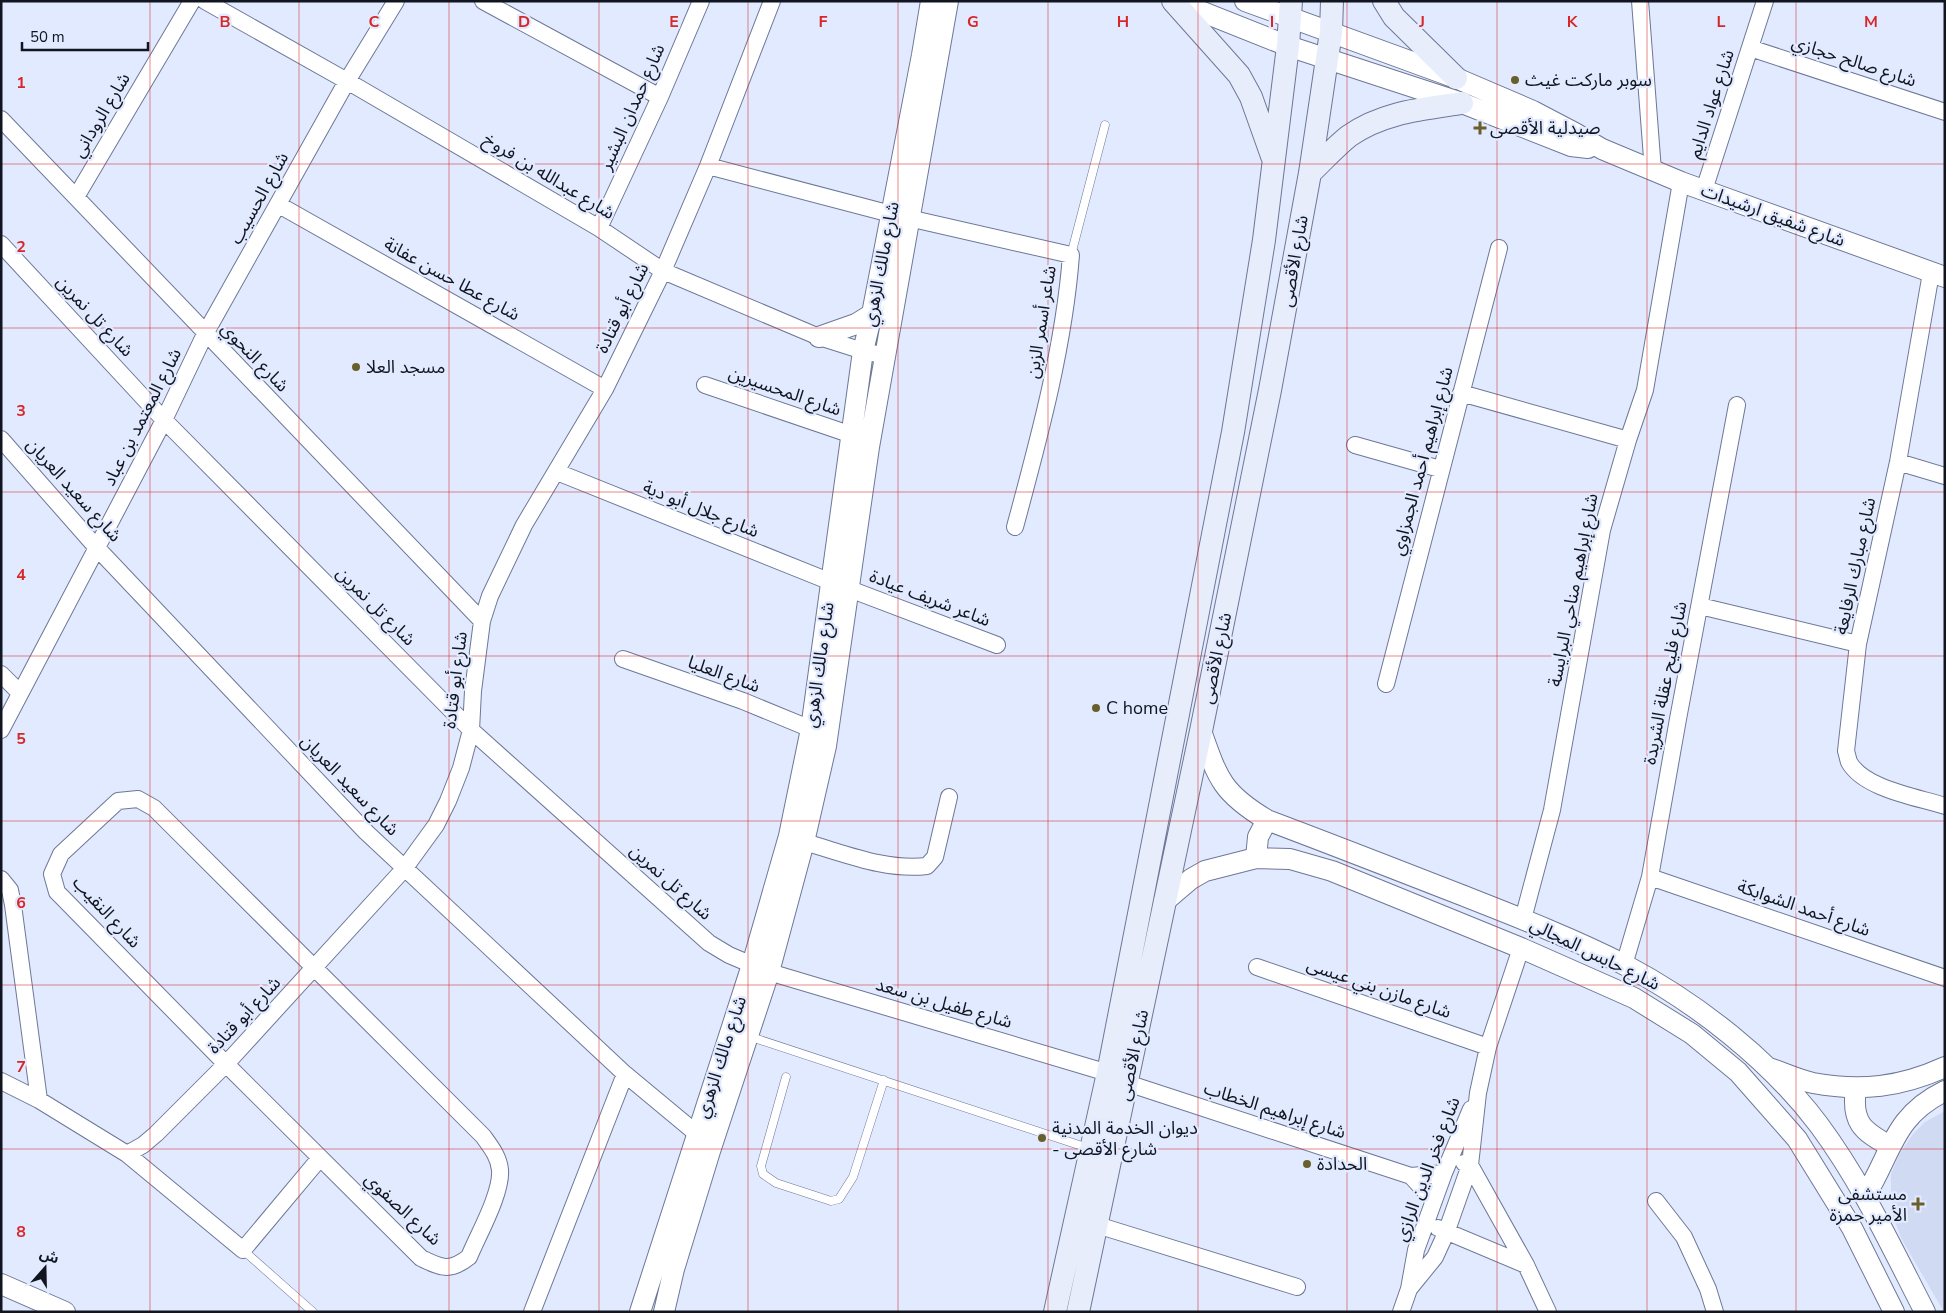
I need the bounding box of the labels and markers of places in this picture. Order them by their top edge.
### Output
place label: سوبر ماركت غيث [1525,68,1652,92]
marker: سوبر ماركت غيث [1509,74,1521,86]
place label: صيدلية الأقصى [1490,116,1600,140]
marker: صيدلية الأقصى [1474,122,1486,134]
place label: مسجد العلا [366,355,446,379]
marker: مسجد العلا [350,361,362,373]
place label: C home [1106,696,1168,720]
marker: C home [1090,702,1102,714]
place label: ديوان الخدمة المدنية - شارع الأقصى [1052,1116,1198,1163]
marker: ديوان الخدمة المدنية - شارع الأقصى [1036,1132,1048,1144]
place label: الحدادة [1317,1152,1367,1176]
marker: الحدادة [1301,1158,1313,1170]
place label: مستشفى الأمير حمزة [1830,1182,1907,1227]
marker: مستشفى الأمير حمزة [1911,1197,1925,1211]

